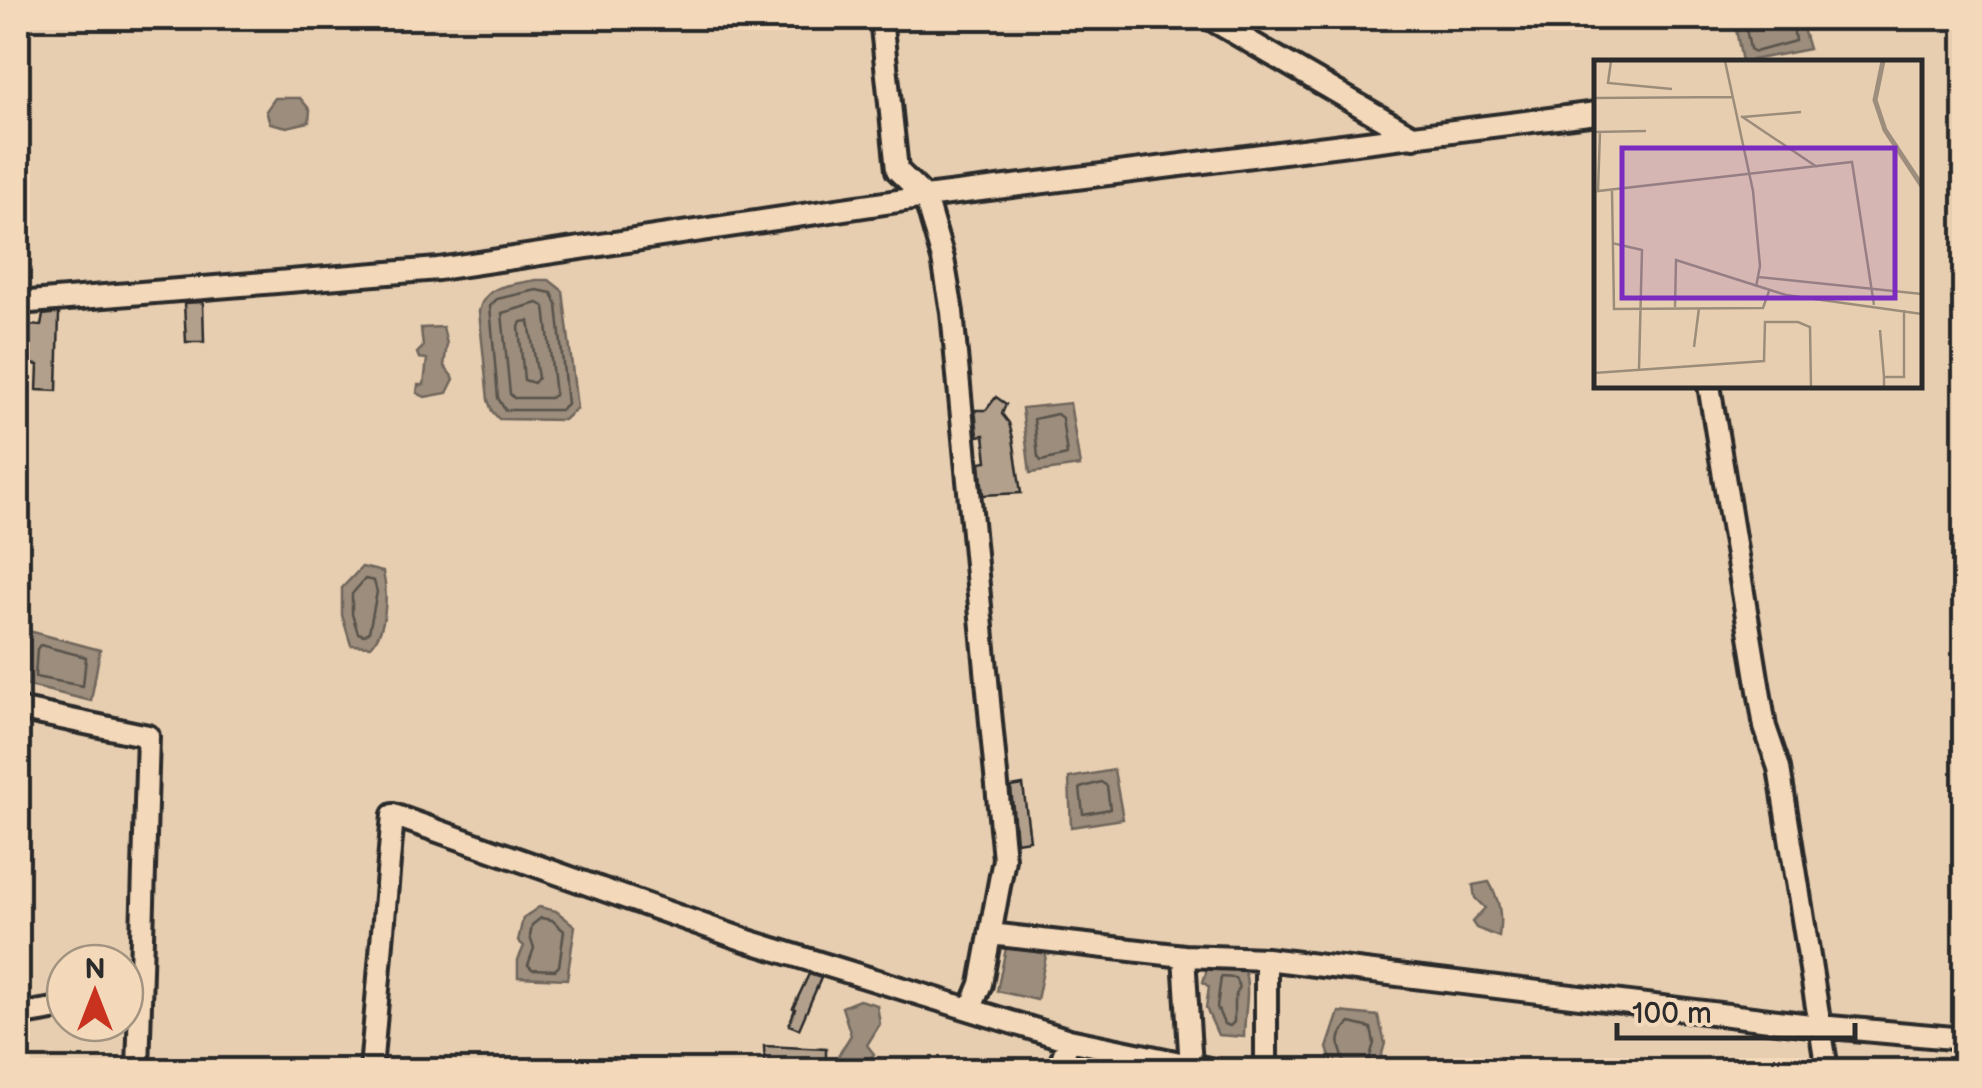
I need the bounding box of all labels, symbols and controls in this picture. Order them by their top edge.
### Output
inset map [1594,60,1922,388]
north arrow [45,943,145,1043]
text: N [84,953,106,986]
scale bar [1617,978,1854,1040]
text: 100 m [1632,996,1712,1032]

